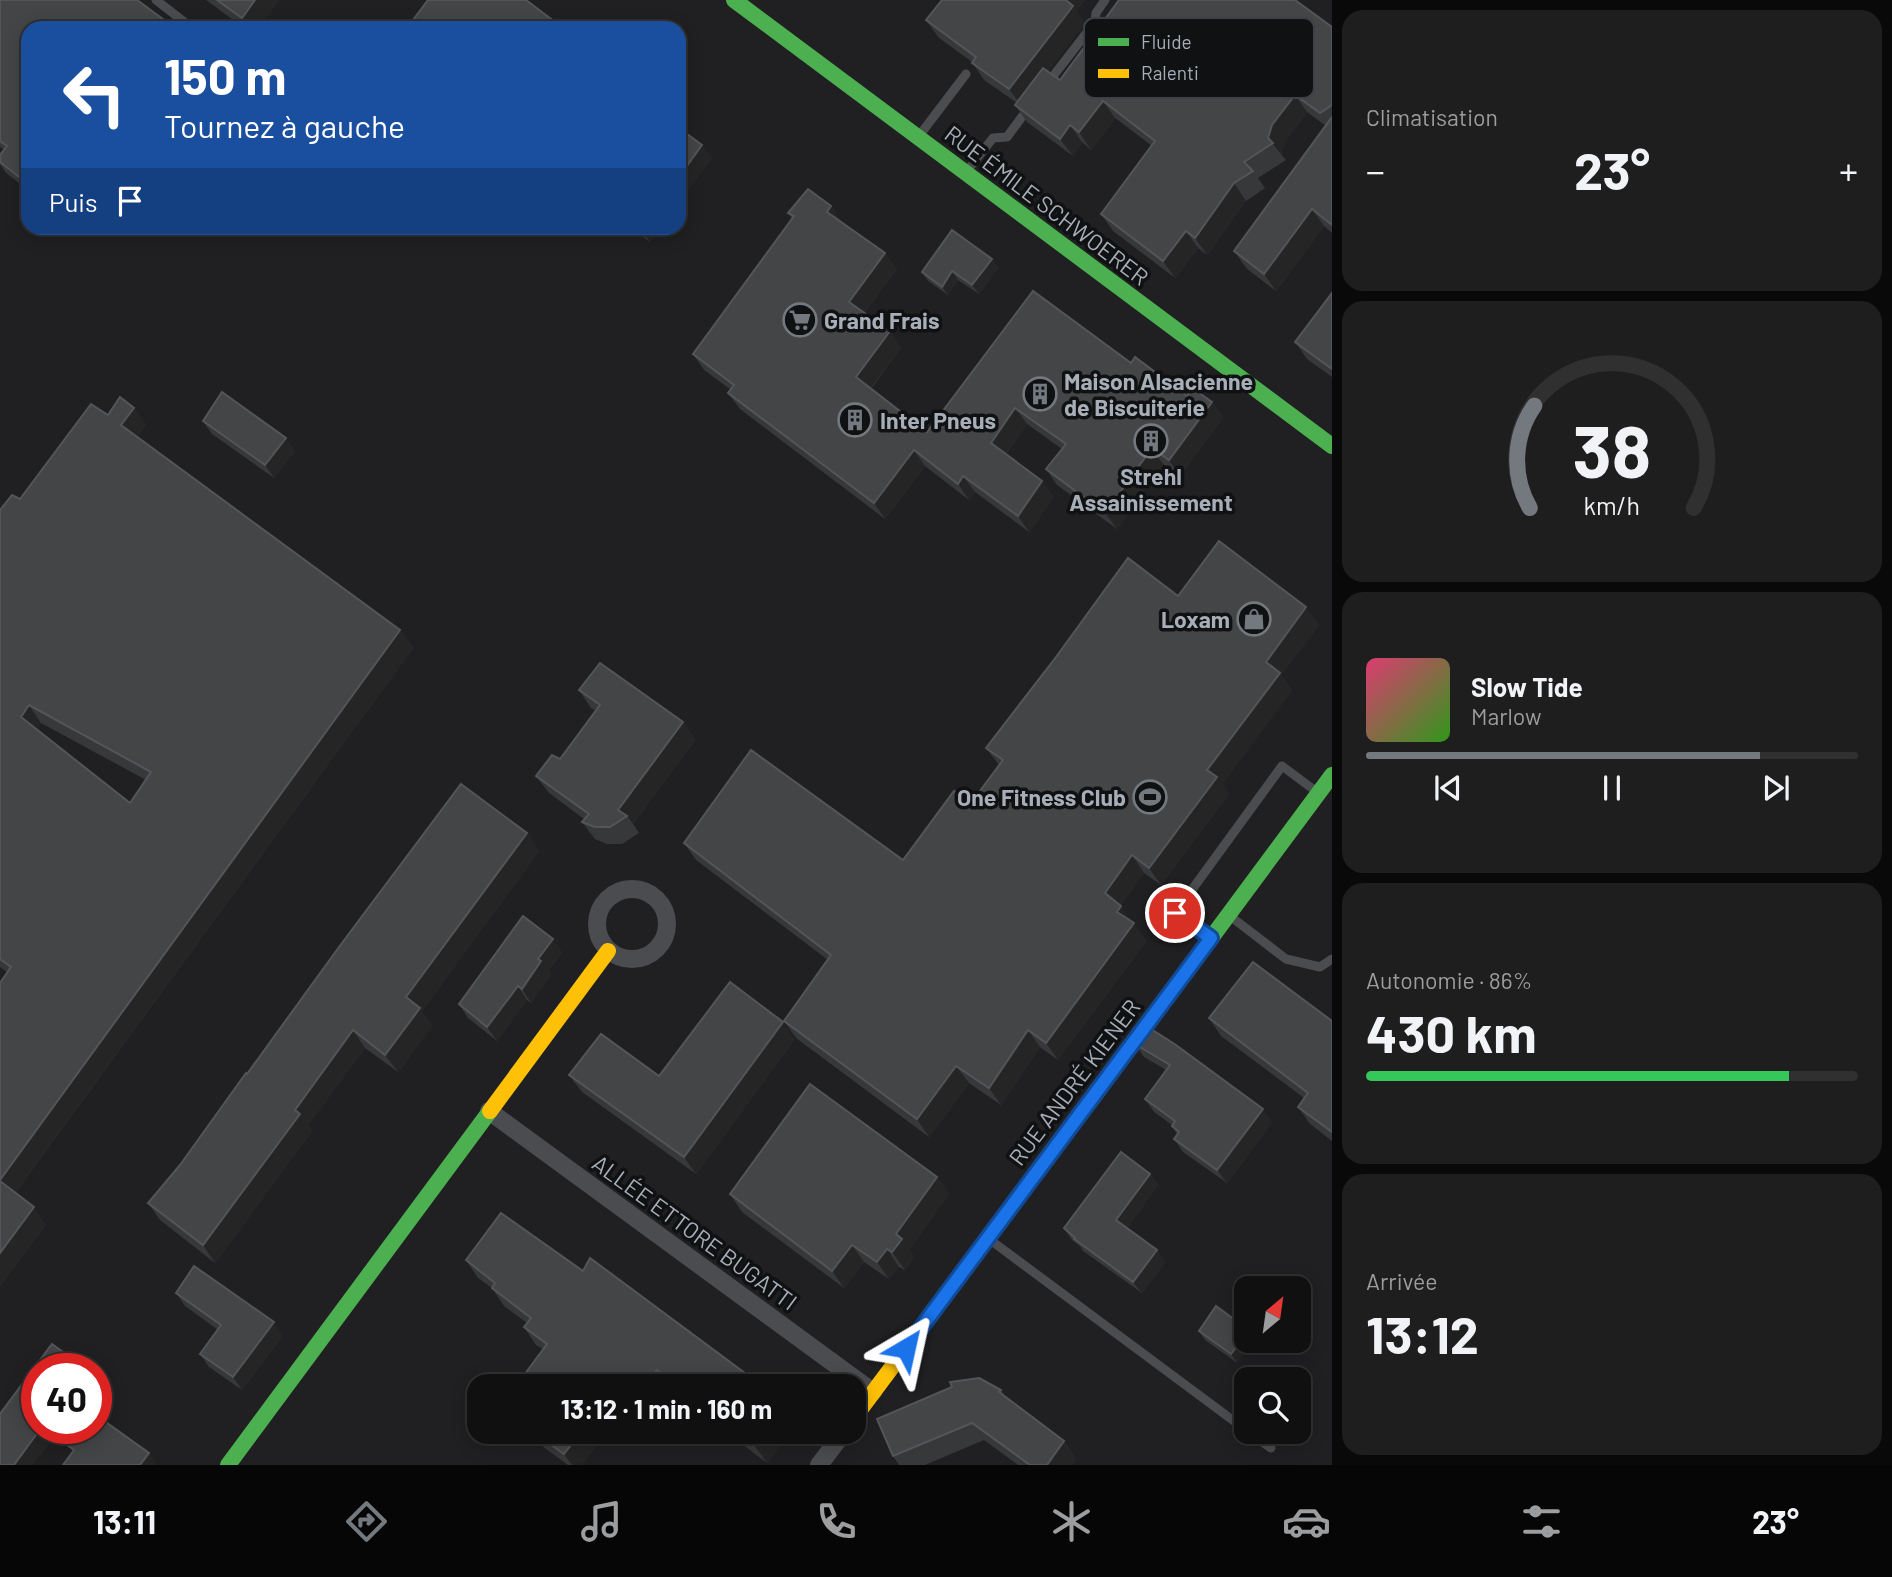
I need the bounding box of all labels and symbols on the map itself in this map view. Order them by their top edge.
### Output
legend [1084,18,1314,98]
text: Fluide [1141,30,1192,53]
text: Ralenti [1141,61,1199,84]
street label: RUE ÉMILE SCHWOERER [940,119,1154,291]
supermarket icon: Grand Frais [781,301,819,339]
place label: Grand Frais [824,306,939,334]
place label: Maison Alsacienne de Biscuiterie [1064,367,1253,421]
building icon: Maison Alsacienne de Biscuiterie [1021,375,1059,413]
building icon: Inter Pneus [836,401,874,439]
place label: Inter Pneus [880,406,996,434]
building icon: Strehl Assainissement [1132,422,1170,460]
place label: Strehl Assainissement [1069,462,1233,516]
shop icon: Loxam [1235,600,1273,638]
place label: Loxam [1161,605,1230,633]
sports icon: One Fitness Club [1131,778,1169,816]
place label: One Fitness Club [957,783,1126,811]
pin [1145,883,1205,943]
street label: RUE ANDRÉ KIENER [1002,993,1146,1171]
street label: ALLÉE ETTORE BUGATTI [587,1148,803,1316]
north arrow [1234,1276,1311,1353]
position arrow [869,1311,943,1385]
speed limit sign: 40 [21,1353,112,1444]

